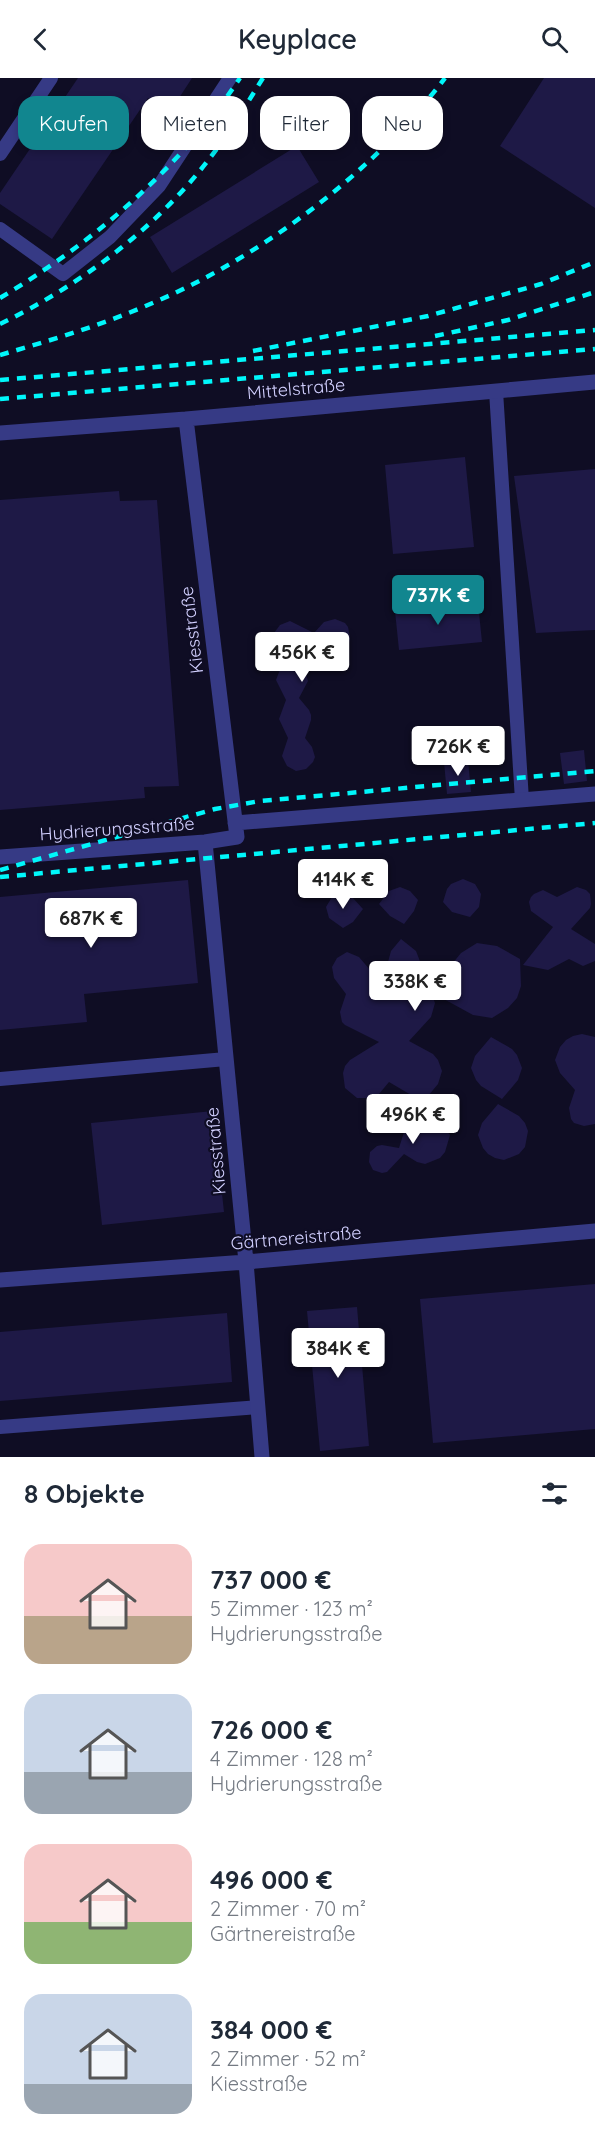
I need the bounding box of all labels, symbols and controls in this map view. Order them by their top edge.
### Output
text: Keyplace [238,22,357,56]
icon: back [24,23,57,56]
icon: search [538,23,571,56]
chip: Kaufen [18,96,129,150]
chip: Mieten [141,96,248,150]
chip: Filter [260,96,350,150]
chip: Neu [362,96,443,150]
street label: Mittelstraße [246,373,346,404]
pin: 737K € [389,575,487,626]
text: 737K € [406,582,470,607]
street label: Kiesstraße [175,585,208,675]
pin: 456K € [253,632,351,683]
text: 456K € [269,639,335,664]
pin: 726K € [409,726,507,777]
text: 726K € [426,733,490,758]
street label: Hydrierungsstraße [39,812,195,845]
pin: 414K € [294,859,392,910]
text: 414K € [312,866,374,891]
pin: 687K € [42,898,140,949]
text: 687K € [59,905,123,930]
pin: 338K € [366,961,464,1012]
text: 338K € [383,968,447,993]
pin: 496K € [364,1094,462,1145]
text: 496K € [380,1101,446,1126]
street label: Kiesstraße [200,1106,231,1196]
street label: Gärtnereistraße [230,1220,362,1255]
pin: 384K € [289,1328,387,1379]
text: 384K € [306,1335,370,1360]
text: 8 Objekte [24,1477,145,1510]
icon: filters [538,1477,571,1510]
text: 737 000 € [210,1563,331,1596]
icon: home [72,1568,144,1640]
text: 5 Zimmer · 123 m² [210,1596,373,1621]
text: Hydrierungsstraße [210,1621,383,1646]
text: 726 000 € [210,1713,332,1746]
icon: home [72,1718,144,1790]
text: 4 Zimmer · 128 m² [210,1746,373,1771]
text: Hydrierungsstraße [210,1771,383,1796]
text: 496 000 € [210,1863,333,1896]
icon: home [72,1868,144,1940]
text: 2 Zimmer · 70 m² [210,1896,366,1921]
text: Gärtnereistraße [210,1921,356,1946]
text: 384 000 € [210,2013,332,2046]
icon: home [72,2018,144,2090]
text: 2 Zimmer · 52 m² [210,2046,366,2071]
text: Kiesstraße [210,2071,308,2096]

